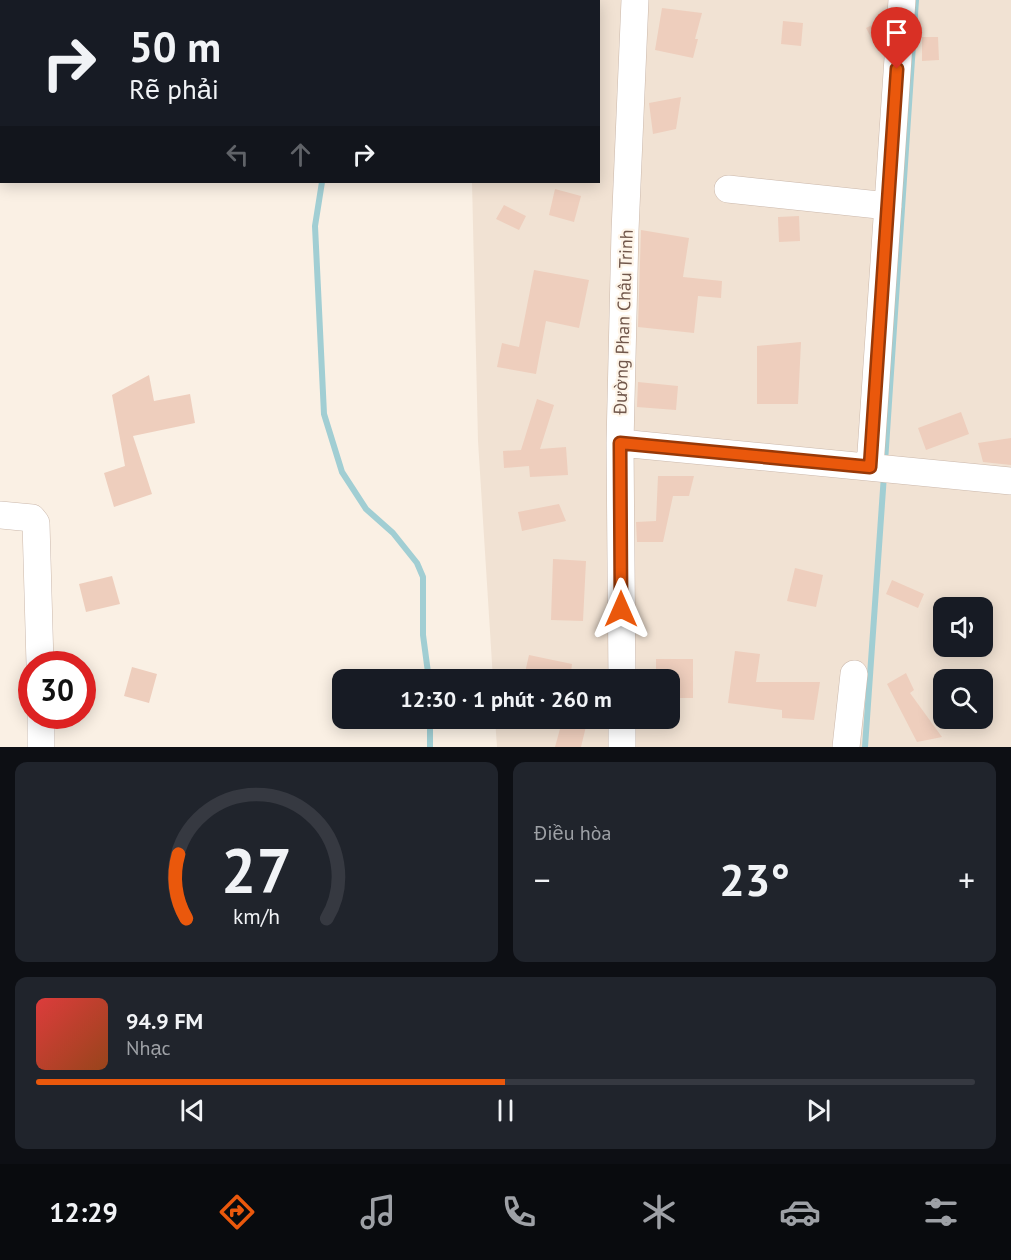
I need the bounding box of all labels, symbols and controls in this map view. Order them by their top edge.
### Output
pin [871,7,922,69]
icon: arrive [880,16,913,49]
text: 50 m [129,19,221,74]
icon: right [30,24,108,102]
text: Rẽ phải [129,72,219,106]
icon: left [221,138,254,171]
icon: ahead [284,138,317,171]
icon: right [347,138,380,171]
street label: Đường Phan Châu Trinh [608,229,638,416]
position arrow [589,577,653,641]
map controls [933,597,993,729]
button: sound [933,597,993,657]
speed limit sign: 30 [18,651,96,729]
button: search [933,669,993,729]
text: 12:30 · 1 phút · 260 m [400,685,612,713]
text: Điều hòa [534,820,611,846]
text: 27 [221,829,292,910]
text: 23° [719,850,790,908]
text: − [534,858,551,901]
text: + [958,858,975,901]
text: km/h [233,902,280,930]
text: 94.9 FM [126,1007,203,1035]
text: Nhạc [126,1035,171,1061]
icon: previous [176,1094,209,1127]
icon: pause [489,1094,522,1127]
icon: next [802,1094,835,1127]
icon: directions [216,1191,258,1233]
icon: music [357,1191,399,1233]
icon: phone [498,1191,540,1233]
icon: climate [638,1191,680,1233]
icon: car [779,1191,821,1233]
icon: filters [920,1191,962,1233]
text: 12:29 [49,1195,118,1229]

